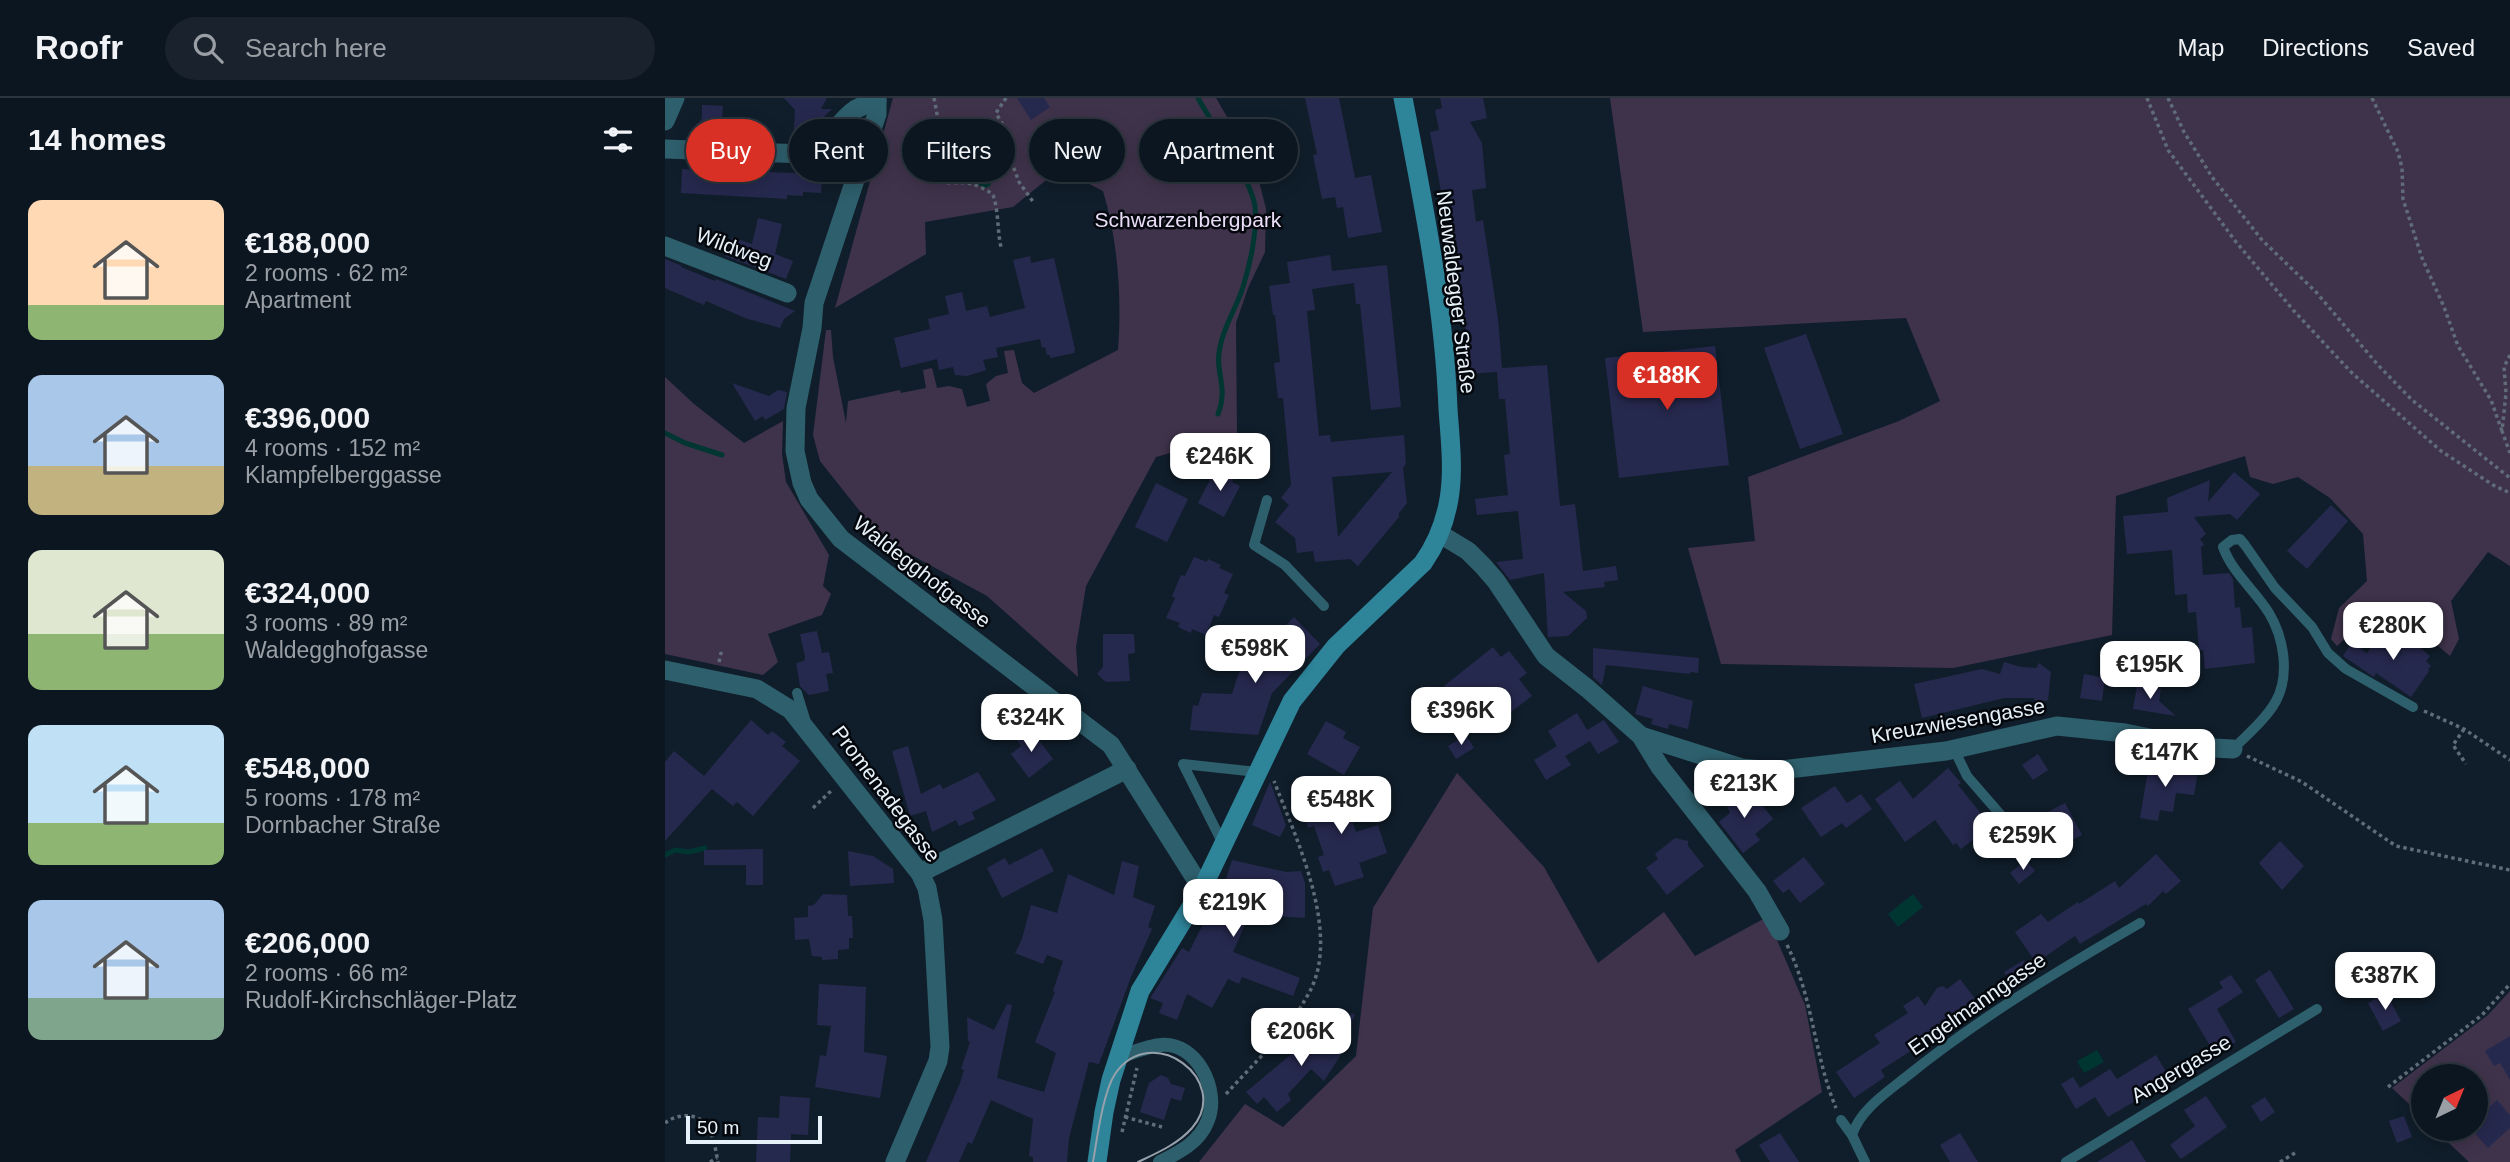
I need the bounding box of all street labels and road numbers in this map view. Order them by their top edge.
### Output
street label: Neuwaldegger Straße [1433,189,1480,395]
street label: Wildweg [693,223,775,272]
street label: Waldegghofgasse [849,511,995,632]
street label: Kreuzwiesengasse [1869,694,2047,747]
street label: Promenadegasse [828,721,945,866]
street label: Engelmanngasse [1904,948,2050,1060]
street label: Angergasse [2127,1030,2235,1107]

